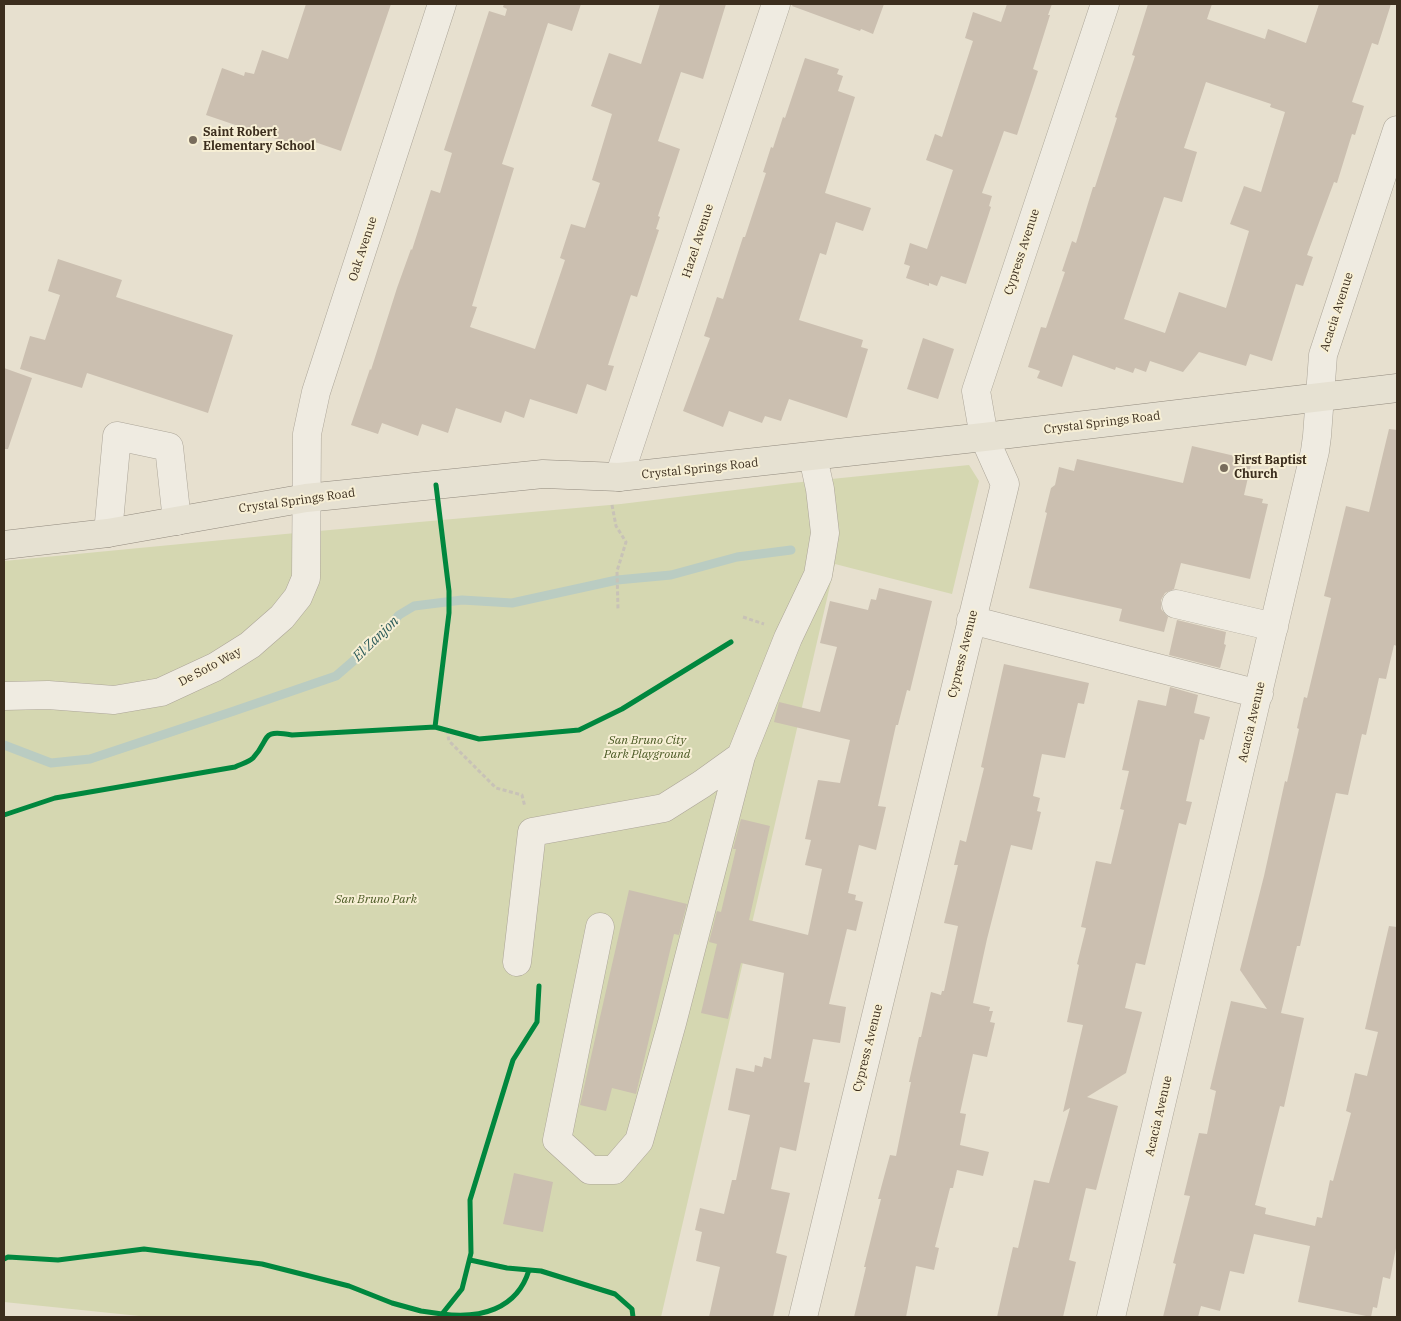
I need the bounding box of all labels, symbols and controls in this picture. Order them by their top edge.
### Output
place label: Saint Robert Elementary School [203,126,315,154]
marker: Saint Robert Elementary School [187,134,199,146]
street label: Hazel Avenue [679,202,717,280]
street label: Cypress Avenue [1001,207,1043,297]
street label: Oak Avenue [346,215,380,283]
street label: Acacia Avenue [1317,271,1357,353]
street label: Crystal Springs Road [1043,409,1161,437]
place label: First Baptist Church [1234,454,1307,482]
street label: Crystal Springs Road [641,456,759,482]
marker: First Baptist Church [1218,462,1230,474]
street label: Crystal Springs Road [238,486,356,516]
street label: Cypress Avenue [945,609,981,699]
water label: El Zanjon [350,613,402,665]
street label: De Soto Way [176,644,244,690]
street label: Acacia Avenue [1236,680,1268,764]
park label: San Bruno City Park Playground [604,734,690,762]
park label: San Bruno Park [335,893,417,907]
street label: Cypress Avenue [850,1003,886,1093]
street label: Acacia Avenue [1143,1074,1175,1158]

